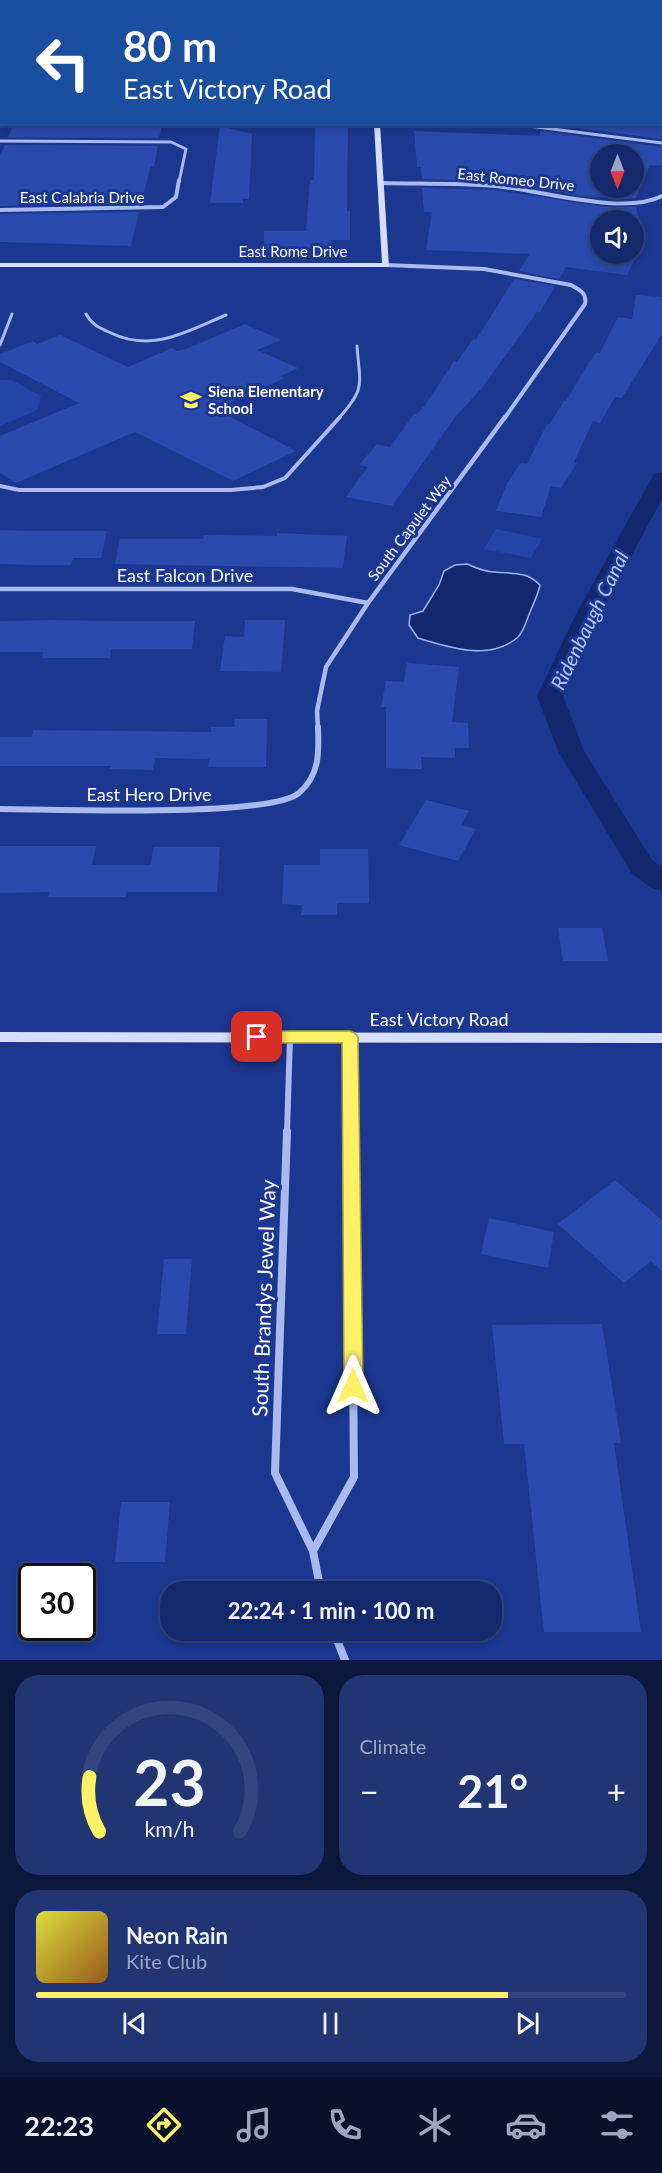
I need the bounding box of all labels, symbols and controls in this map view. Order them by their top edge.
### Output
text: 80 m [123,21,217,71]
icon: left [24,24,102,102]
text: East Victory Road [123,72,332,105]
north arrow [590,144,644,198]
map controls [590,144,644,264]
street label: East Romeo Drive [457,164,575,194]
street label: East Calabria Drive [20,188,144,206]
button: sound [590,210,644,264]
street label: East Rome Drive [238,242,348,260]
place label: Siena Elementary School [208,382,324,417]
school or university icon: Siena Elementary School [179,388,203,412]
street label: South Capulet Way [364,472,455,584]
water label: Ridenbaugh Canal [545,546,633,693]
street label: East Falcon Drive [117,564,253,586]
street label: East Hero Drive [87,783,211,805]
street label: East Victory Road [369,1008,509,1030]
pin [231,1011,282,1062]
icon: arrive [240,1020,273,1053]
street label: South Brandys Jewel Way [246,1179,280,1417]
position arrow [321,1354,385,1418]
speed limit sign: 30 [18,1563,96,1641]
text: 22:24 · 1 min · 100 m [228,1597,434,1624]
text: Climate [360,1734,426,1758]
text: 23 [133,1744,205,1819]
text: 21° [457,1764,528,1818]
text: − [360,1771,379,1811]
text: + [607,1771,626,1811]
text: km/h [144,1816,194,1842]
text: Neon Rain [126,1922,228,1949]
text: Kite Club [126,1949,207,1973]
icon: previous [118,2007,151,2040]
icon: pause [314,2007,347,2040]
icon: next [511,2007,544,2040]
icon: directions [143,2104,185,2146]
icon: music [233,2104,275,2146]
icon: phone [324,2104,366,2146]
icon: climate [414,2104,456,2146]
icon: car [505,2104,547,2146]
icon: filters [596,2104,638,2146]
text: 22:23 [24,2109,94,2142]

